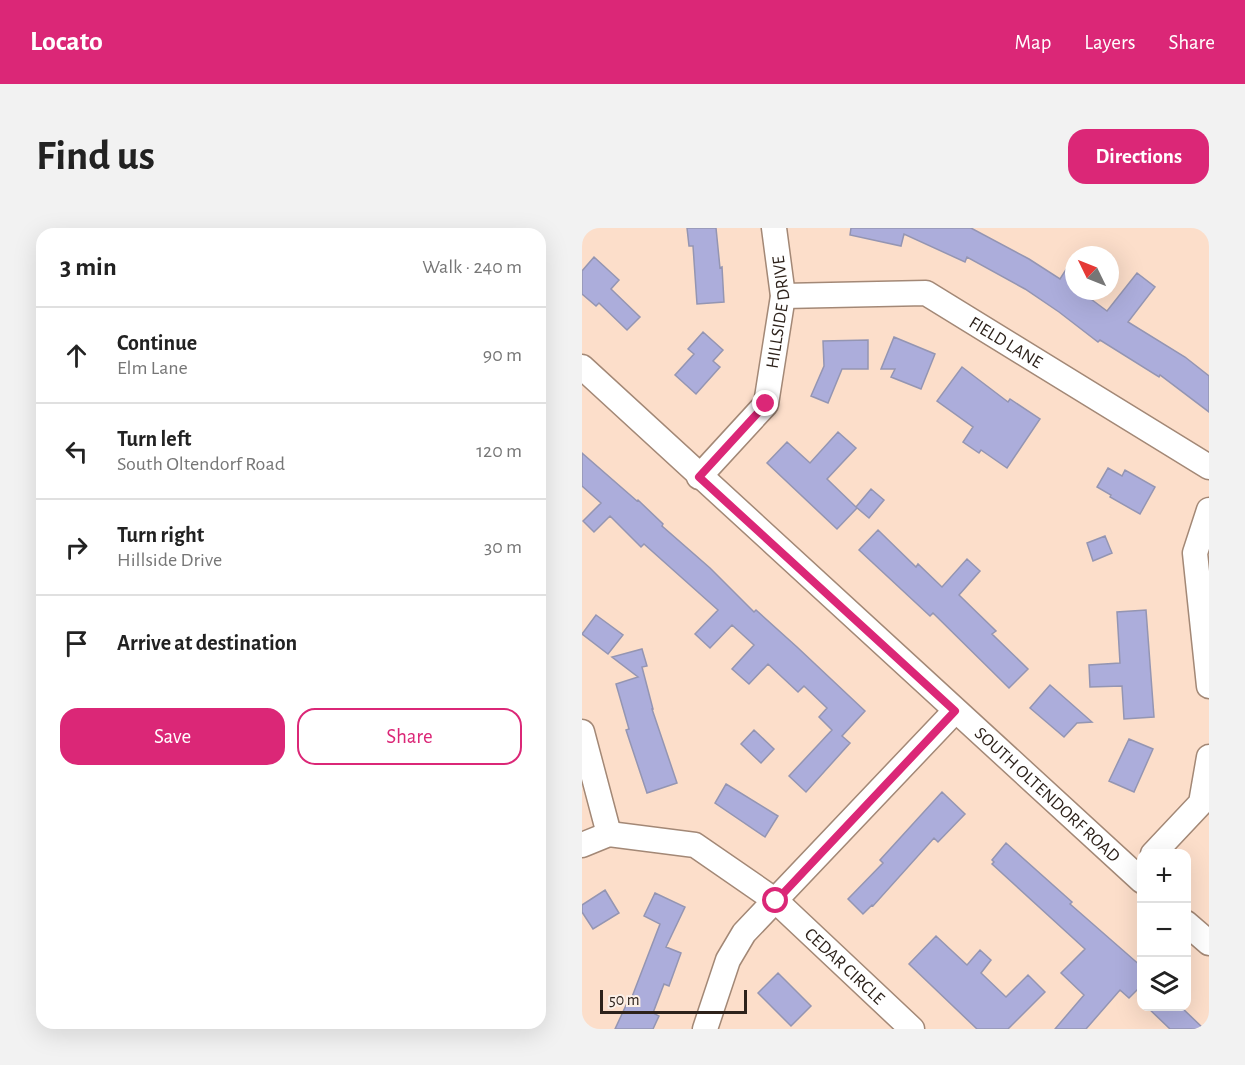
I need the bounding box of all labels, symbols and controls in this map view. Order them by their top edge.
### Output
text: Locato [30,28,103,56]
text: Map [1015,32,1051,53]
text: Layers [1084,32,1135,53]
text: Share [1168,32,1215,53]
button: Directions [1068,129,1209,184]
text: Find us [36,135,155,177]
north arrow [1065,246,1119,300]
text: 3 min [60,254,117,280]
street label: HILLSIDE DRIVE [764,254,794,370]
text: Walk · 240 m [422,257,522,277]
street label: FIELD LANE [966,314,1046,372]
text: Continue [117,332,197,354]
icon: ahead [60,339,93,372]
text: 90 m [483,345,522,365]
text: Elm Lane [117,358,188,378]
route end [752,390,778,416]
text: Turn left [117,428,191,450]
icon: left [60,435,93,468]
text: 120 m [476,441,522,461]
text: South Oltendorf Road [117,454,285,474]
text: Turn right [117,524,204,546]
icon: right [60,531,93,564]
text: 30 m [484,537,522,557]
text: Hillside Drive [117,550,222,570]
icon: arrive [60,627,93,660]
text: Arrive at destination [117,632,297,654]
button: Save [60,708,285,765]
button: Share [297,708,522,765]
street label: SOUTH OLTENDORF ROAD [971,724,1123,866]
map controls [1137,849,1191,1011]
button: + [1137,849,1191,903]
route start [762,887,788,913]
button: − [1137,903,1191,957]
street label: CEDAR CIRCLE [801,925,888,1008]
button: layers [1137,957,1191,1011]
scale bar [600,987,747,1014]
text: 50 m [609,992,640,1008]

